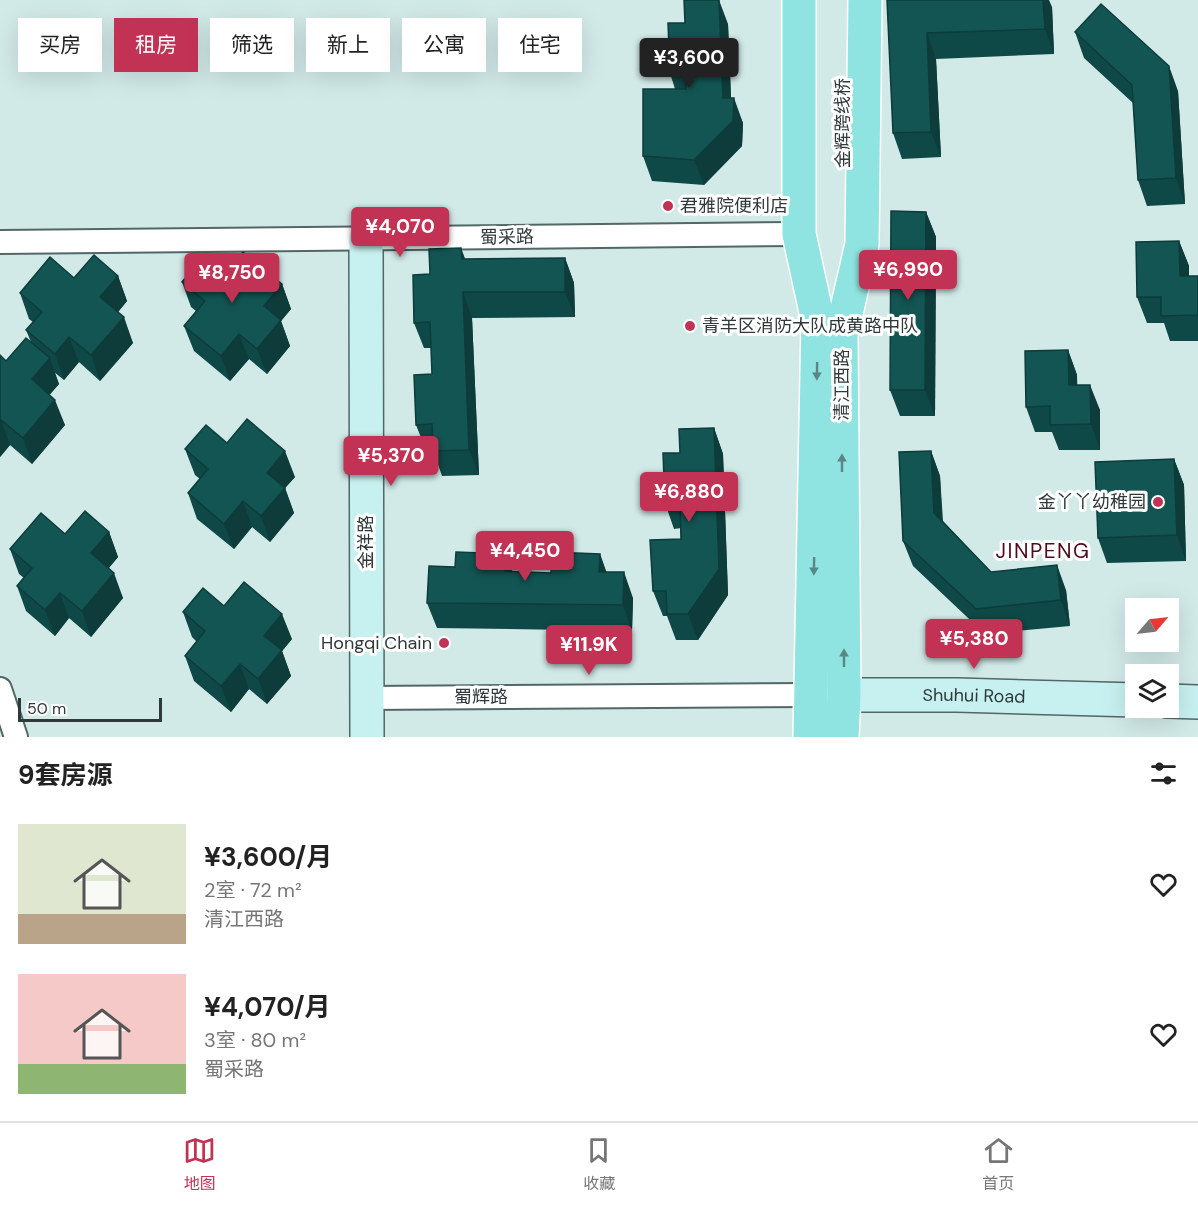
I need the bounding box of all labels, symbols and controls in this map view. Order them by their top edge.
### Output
chip: 买房 [18,18,102,72]
chip: 租房 [114,18,198,72]
chip: 筛选 [210,18,294,72]
chip: 新上 [306,18,390,72]
chip: 公寓 [402,18,486,72]
chip: 住宅 [498,18,582,72]
pin: ¥3,600 [640,38,738,89]
text: ¥3,600 [654,44,724,70]
street label: 金辉跨线桥 [831,78,855,168]
place label: 君雅院便利店 [680,194,788,218]
marker: 君雅院便利店 [661,199,675,213]
pin: ¥4,070 [351,207,449,258]
text: ¥4,070 [365,213,435,239]
street label: 蜀采路 [480,225,534,249]
pin: ¥6,990 [859,250,957,301]
pin: ¥8,750 [183,253,281,304]
text: ¥6,990 [873,256,943,282]
text: ¥8,750 [198,259,266,285]
place label: 青羊区消防大队成黄路中队 [702,314,918,338]
marker: 青羊区消防大队成黄路中队 [683,319,697,333]
street label: 清江西路 [830,349,854,421]
one-way arrow [812,362,822,381]
pin: ¥5,370 [342,436,440,487]
text: ¥5,370 [358,442,424,468]
one-way arrow [837,453,847,472]
pin: ¥6,880 [640,472,738,523]
text: ¥6,880 [654,478,724,504]
place label: 金丫丫幼稚园 [1038,490,1146,514]
marker: 金丫丫幼稚园 [1151,495,1165,509]
street label: 金祥路 [354,515,378,569]
pin: ¥4,450 [476,531,574,582]
text: ¥4,450 [490,537,560,563]
district label: JINPENG [996,537,1090,565]
one-way arrow [809,557,818,576]
north arrow [1125,598,1179,652]
map controls [1125,598,1179,718]
pin: ¥5,380 [925,619,1023,670]
pin: ¥11.9K [540,625,638,676]
text: ¥5,380 [939,625,1009,651]
place label: Hongqi Chain [321,631,432,655]
text: ¥11.9K [560,631,618,657]
marker: Hongqi Chain [437,636,451,650]
one-way arrow [839,648,849,667]
button: layers [1125,664,1179,718]
street label: Shuhui Road [923,683,1026,709]
street label: 蜀辉路 [454,685,508,709]
scale bar [18,695,162,722]
text: 50 m [27,698,66,719]
icon: filters [1147,757,1180,790]
text: 9套房源 [18,758,113,792]
text: ¥3,600/月 [204,840,332,874]
icon: home [66,848,138,920]
icon: heart [1147,868,1180,901]
text: 2室 · 72 m² [204,877,302,903]
text: 清江西路 [204,906,284,932]
text: ¥4,070/月 [204,990,331,1024]
icon: home [66,998,138,1070]
icon: heart [1147,1018,1180,1051]
text: 3室 · 80 m² [204,1027,306,1053]
text: 蜀采路 [204,1056,264,1082]
tab: 地图 [183,1134,216,1194]
tab: 收藏 [582,1134,615,1194]
tab: 首页 [982,1134,1015,1194]

